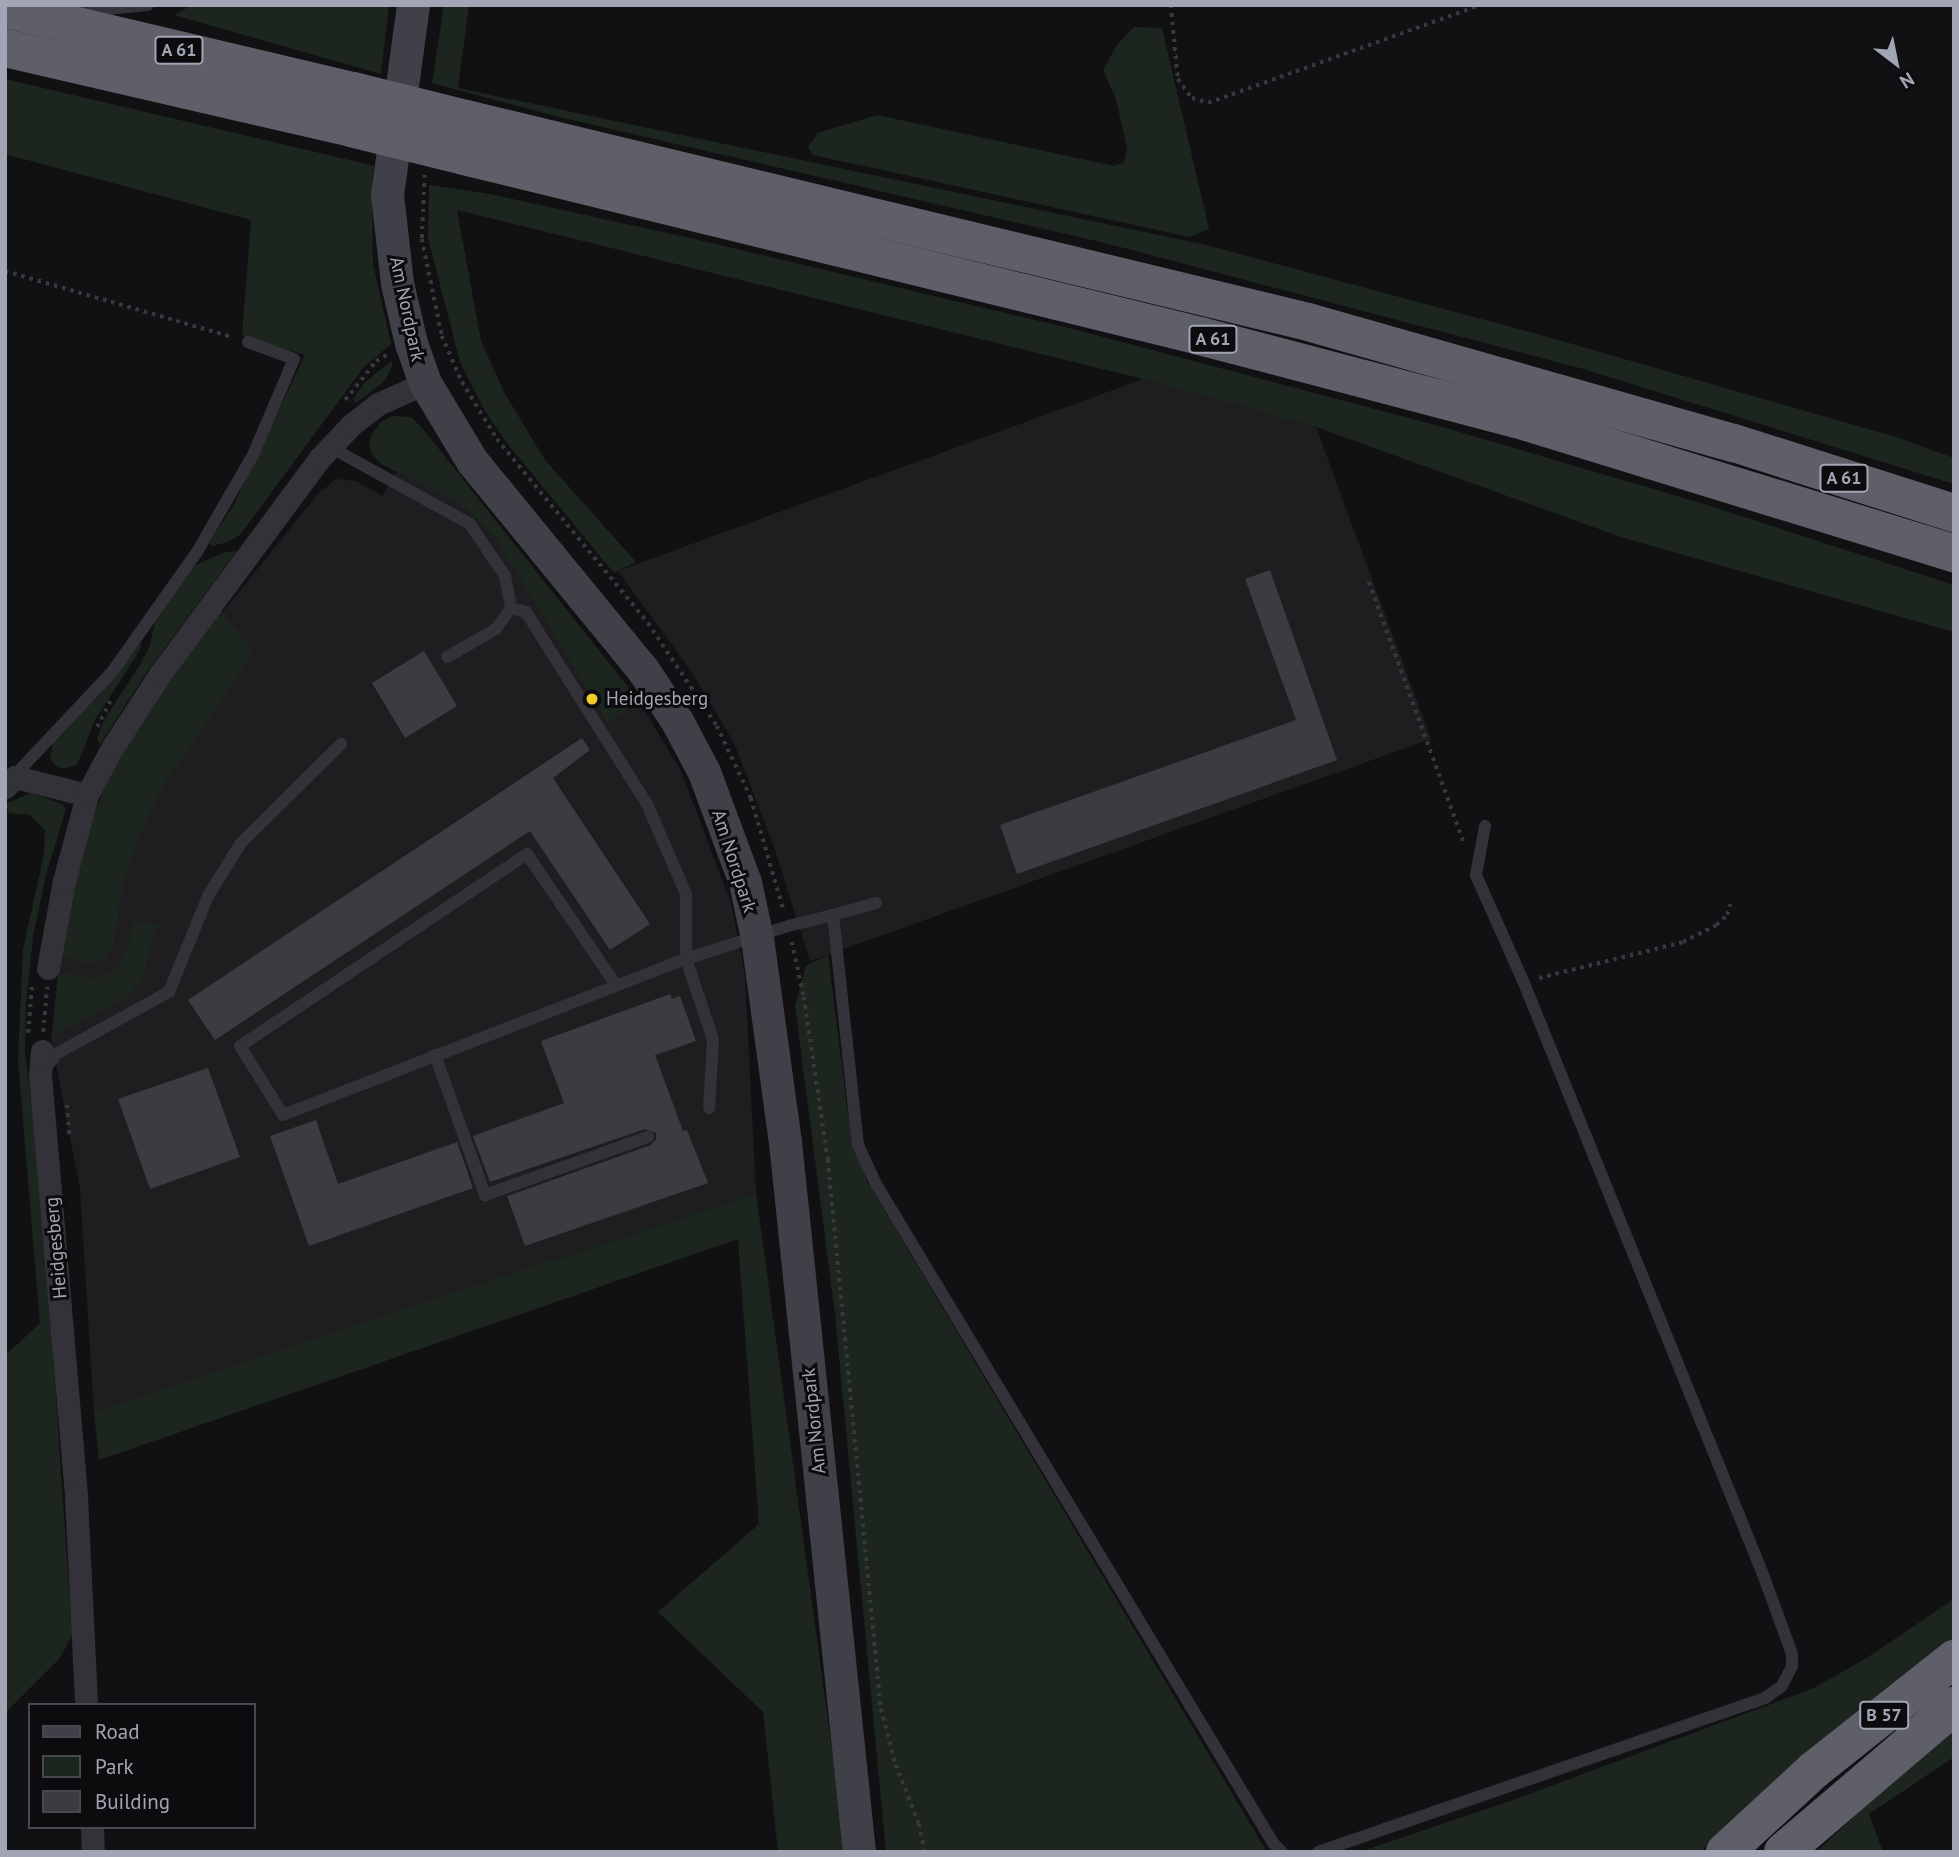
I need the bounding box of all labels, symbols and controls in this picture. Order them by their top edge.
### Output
north arrow [1861,28,1931,98]
road number: A 61 [153,36,205,64]
text: N [1895,67,1919,94]
street label: Am Nordpark [385,255,429,363]
road number: A 61 [1187,324,1239,354]
road number: A 61 [1818,464,1870,492]
place label: Heidgesberg [606,688,708,710]
marker: Heidgesberg [584,691,600,707]
street label: Am Nordpark [707,807,761,915]
street label: Heidgesberg [40,1196,72,1300]
street label: Am Nordpark [797,1367,831,1475]
road number: B 57 [1858,1700,1910,1730]
legend [28,1703,256,1829]
text: Road [95,1718,139,1745]
text: Park [95,1753,134,1780]
text: Building [95,1788,170,1815]

